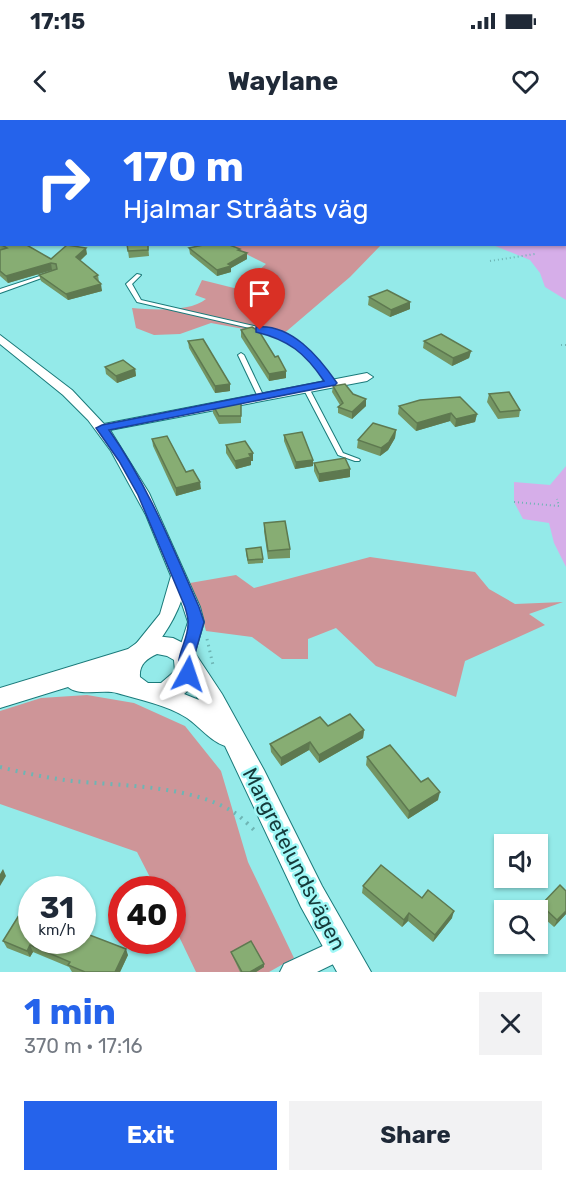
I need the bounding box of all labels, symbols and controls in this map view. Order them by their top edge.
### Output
text: 17:15 [30,8,85,35]
icon: back [24,65,57,98]
text: Waylane [228,65,338,97]
icon: heart [509,65,542,98]
text: 170 m [123,142,244,192]
icon: right [24,144,102,222]
text: Hjalmar Strååts väg [123,193,369,225]
pin [234,268,285,330]
icon: arrive [243,277,276,310]
position arrow [156,642,220,706]
street label: Margretelundsvägen [238,763,351,954]
map controls [494,834,548,954]
button: sound [494,834,548,888]
speed limit sign: 40 [108,876,186,954]
text: 31 [40,890,74,926]
button: search [494,900,548,954]
text: km/h [38,921,76,939]
text: 1 min [24,990,116,1033]
button: close [479,992,542,1055]
text: 370 m · 17:16 [24,1034,143,1058]
button: Exit [24,1101,277,1170]
button: Share [289,1101,542,1170]

